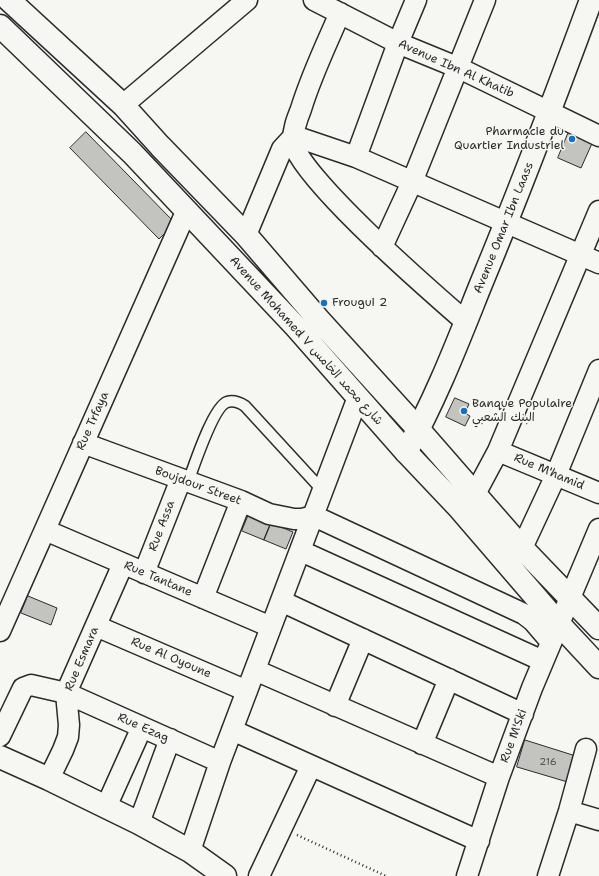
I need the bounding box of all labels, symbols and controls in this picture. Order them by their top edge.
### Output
street label: Avenue Ibn Al Khatib [396,37,516,101]
place label: Pharmacie du Quartier Industriel [454,125,564,153]
marker: Pharmacie du Quartier Industriel [567,134,577,144]
street label: Avenue Omar Ibn Laass [471,160,537,296]
street label: Avenue Mohamed V شارع محمد الخامس [226,254,386,428]
place label: Frougui 2 [332,296,387,310]
marker: Frougui 2 [319,298,329,308]
street label: Rue Trfaya [74,389,112,453]
place label: Banque Populaire البنك الشعبي [472,397,572,425]
marker: Banque Populaire البنك الشعبي [459,406,469,416]
street label: Rue M'hamid [512,451,586,493]
street label: Boujdour Street [153,464,243,508]
street label: Rue Assa [146,499,178,553]
street label: Rue Tantane [122,558,194,600]
street label: Rue Esmara [62,625,102,693]
street label: Rue Al Oyoune [129,635,213,681]
street label: Rue M'Ski [498,707,530,765]
street label: Rue Ezag [115,710,171,746]
house number: 216 [539,756,557,768]

